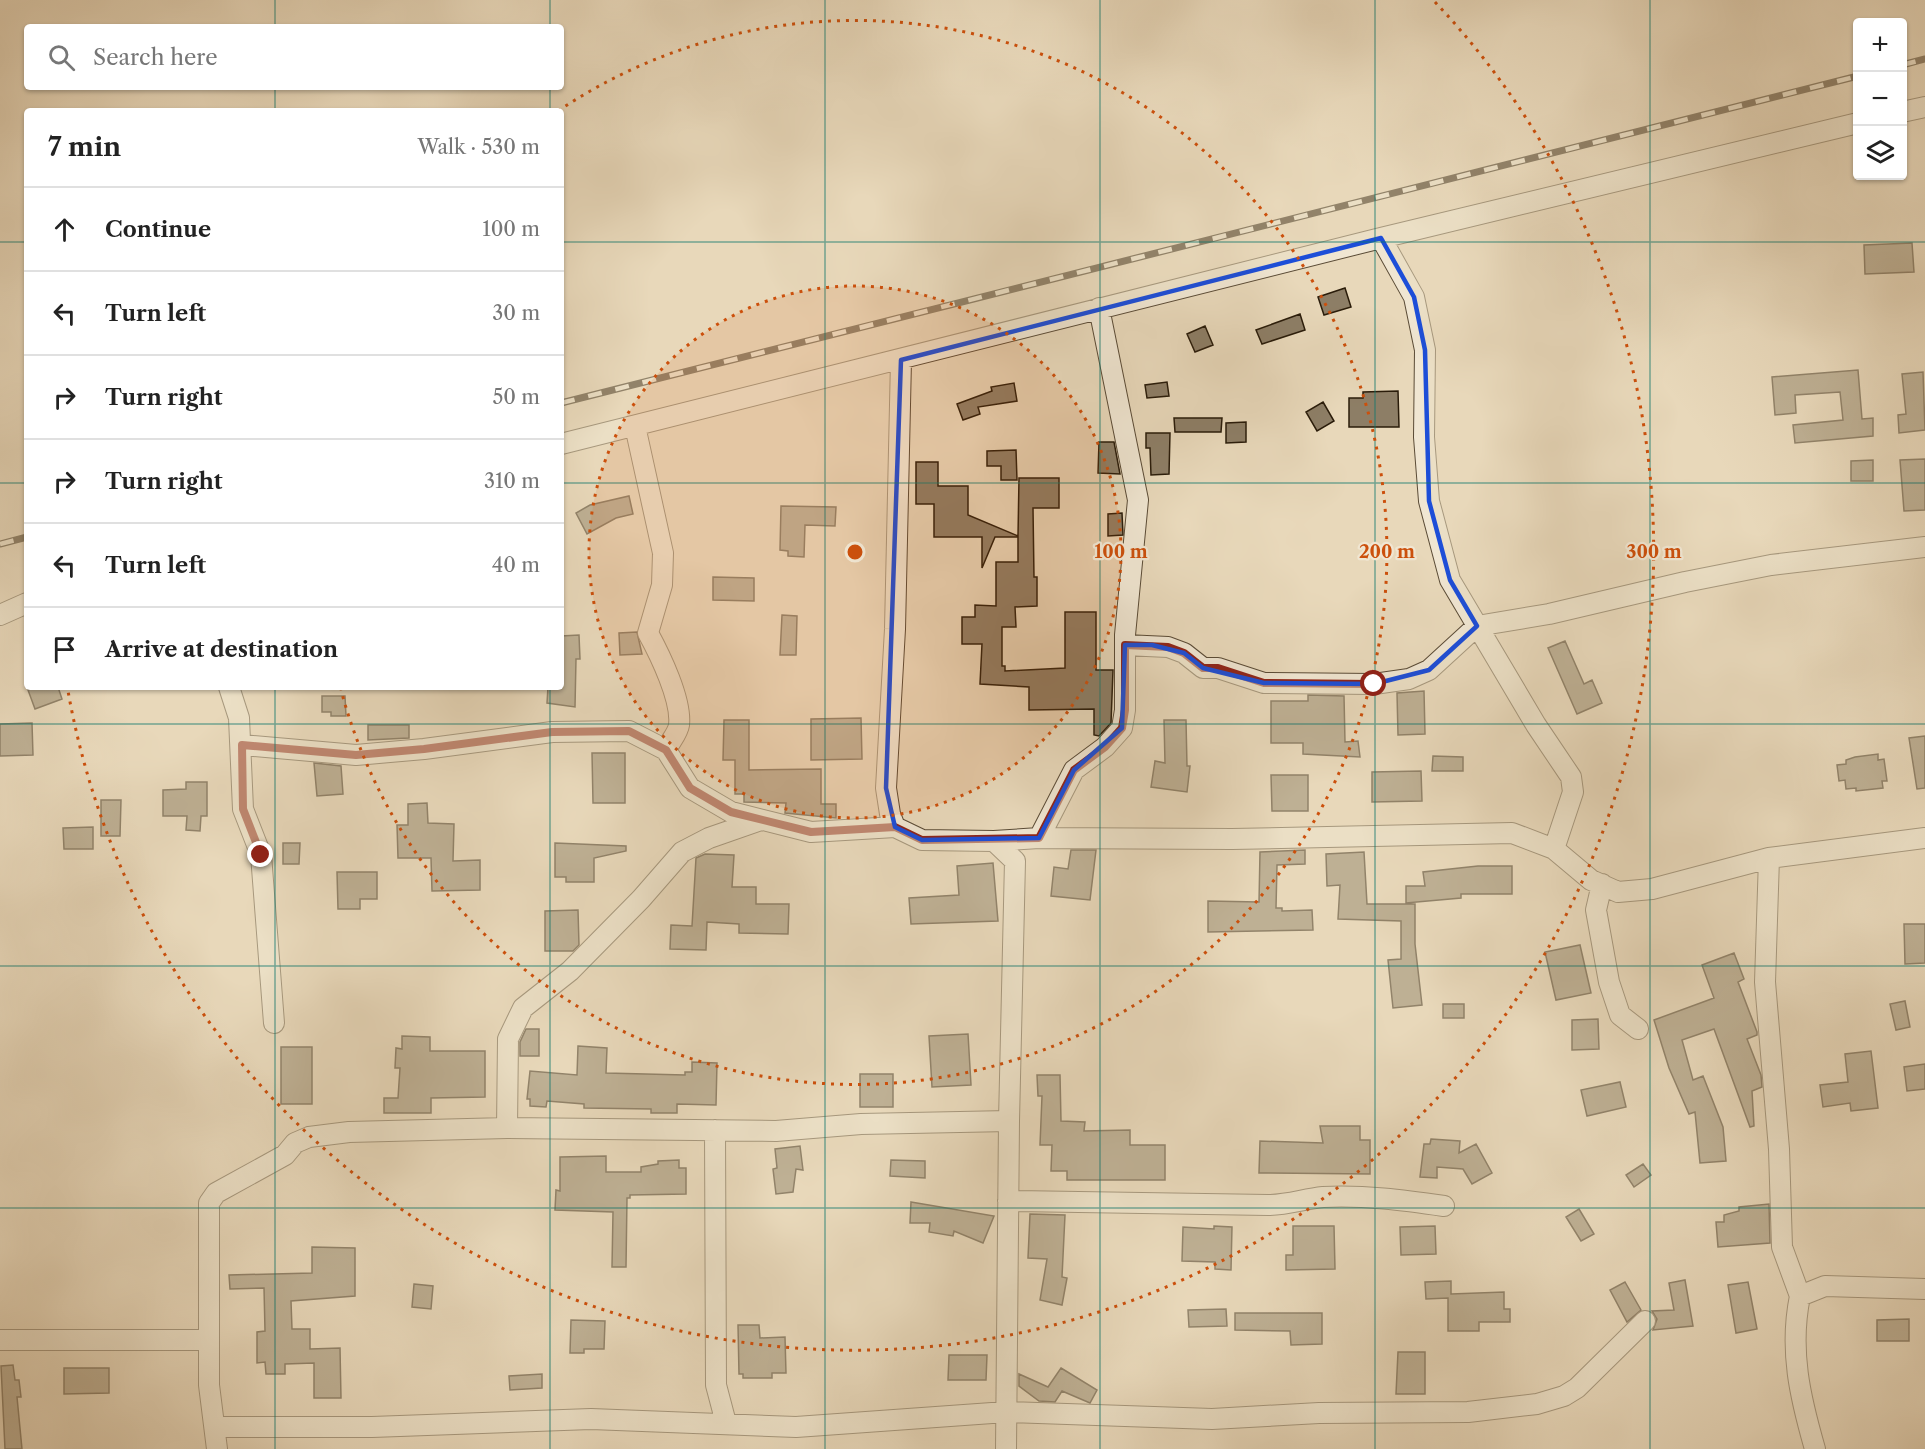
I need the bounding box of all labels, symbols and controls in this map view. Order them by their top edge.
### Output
map controls [1853,18,1907,180]
button: + [1853,18,1907,72]
search box [24,24,564,90]
icon: search [45,41,78,74]
text: Search here [93,44,218,71]
button: − [1853,72,1907,126]
button: layers [1853,126,1907,180]
text: 7 min [48,131,121,163]
text: Walk · 530 m [417,135,540,159]
icon: ahead [48,213,81,246]
text: Continue [105,216,211,243]
text: 100 m [482,217,540,241]
icon: left [48,297,81,330]
text: Turn left [105,300,206,327]
text: 30 m [492,301,540,325]
icon: right [48,381,81,414]
text: Turn right [105,384,223,411]
text: 50 m [493,385,540,409]
icon: right [48,465,81,498]
text: Turn right [105,468,223,495]
text: 310 m [484,469,540,493]
text: 100 m [1094,541,1148,563]
text: 200 m [1359,541,1415,563]
text: 300 m [1626,541,1682,563]
centre of rings [845,542,865,562]
icon: left [48,549,81,582]
text: Turn left [105,552,206,579]
text: 40 m [492,553,540,577]
icon: arrive [48,633,81,666]
text: Arrive at destination [105,636,338,663]
route start [1360,670,1386,696]
route end [247,841,273,867]

